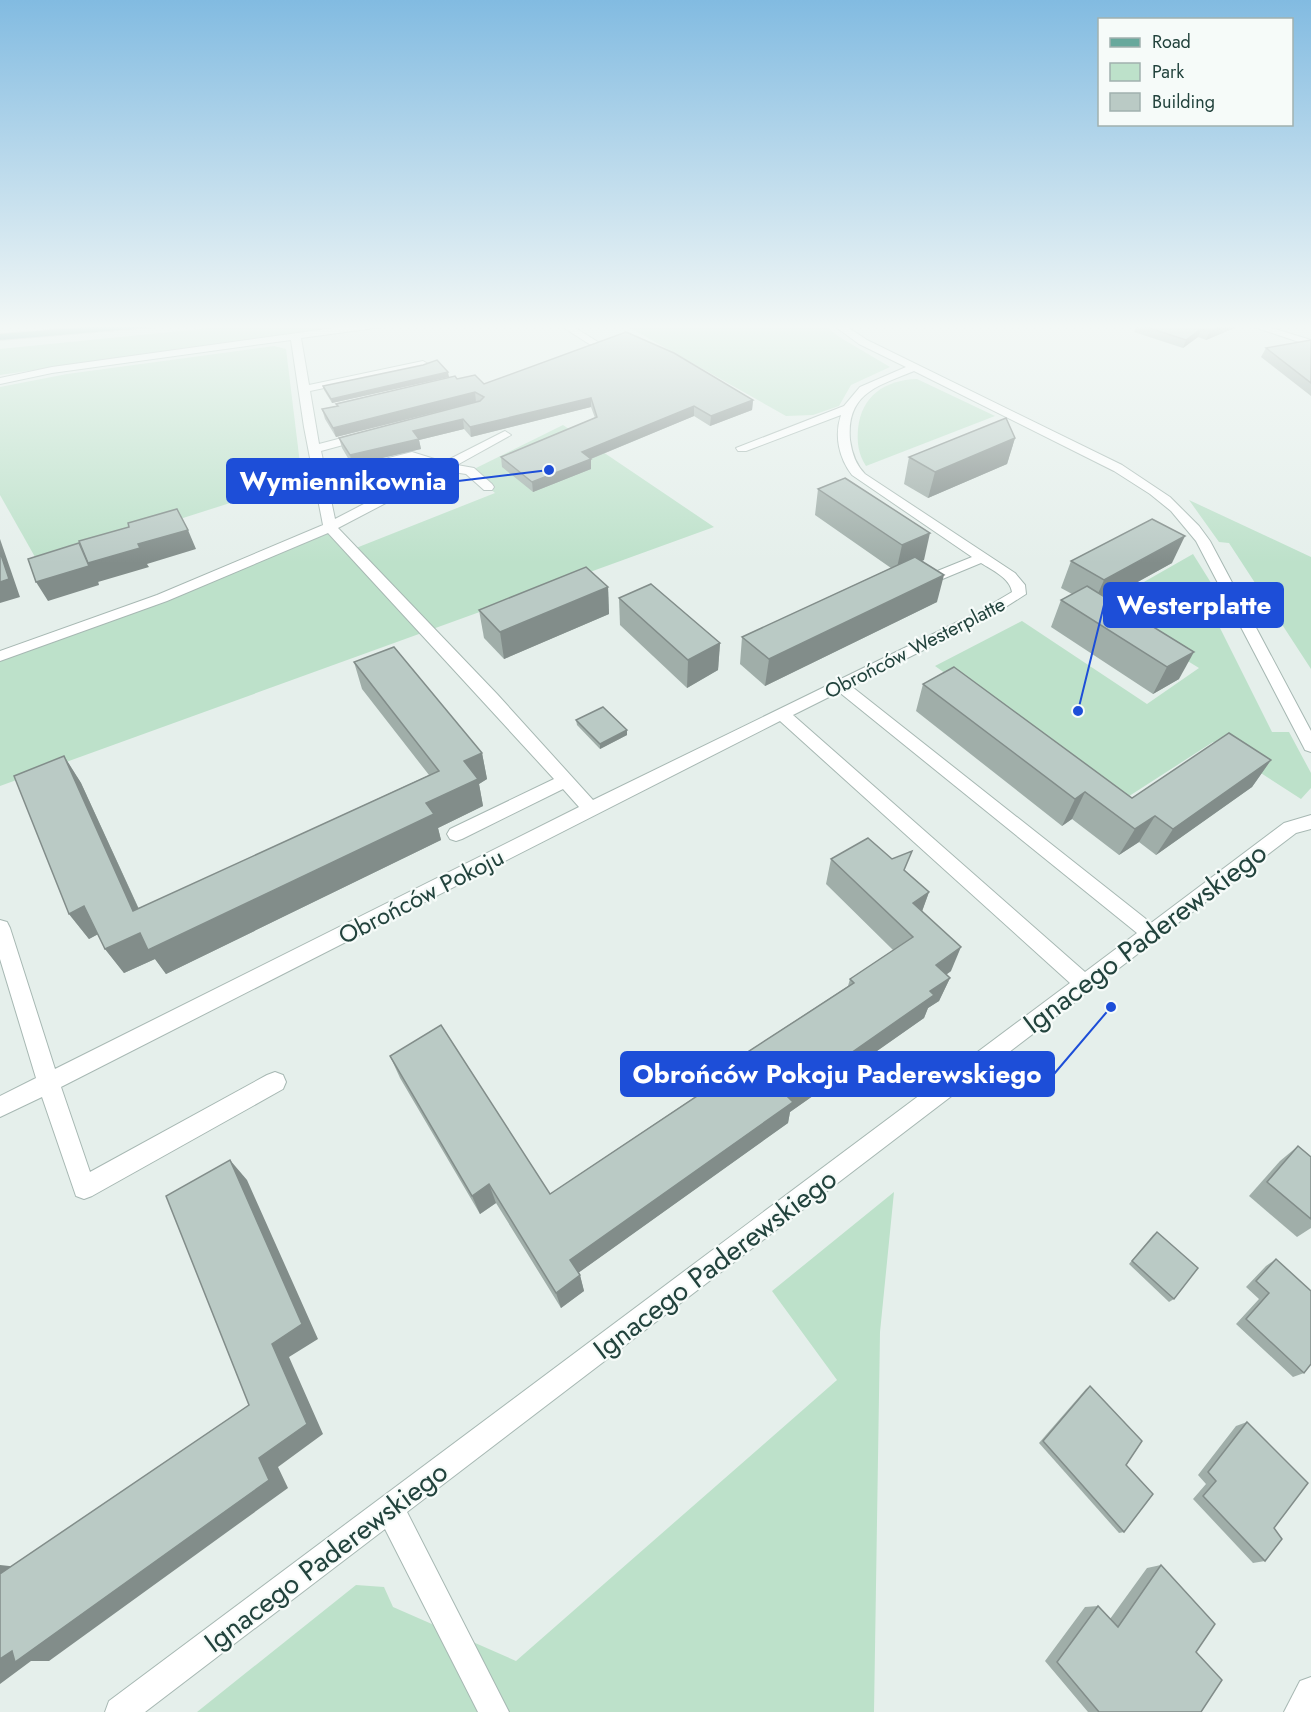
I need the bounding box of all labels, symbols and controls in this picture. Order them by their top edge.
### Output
legend [1098,18,1293,126]
text: Road [1152,29,1191,55]
text: Park [1152,59,1184,85]
text: Building [1152,89,1215,115]
callout: Wymiennikownia [227,459,458,503]
text: Wymiennikownia [239,462,447,500]
callout: Westerplatte [1104,583,1283,627]
text: Westerplatte [1117,586,1271,624]
street label: Obrońców Westerplatte [820,590,1010,706]
street label: Ignacego Paderewskiego [1015,833,1275,1043]
street label: Obrońców Pokoju [332,839,510,953]
callout: Obrońców Pokoju Paderewskiego [621,1052,1054,1096]
text: Obrońców Pokoju Paderewskiego [633,1055,1041,1093]
street label: Ignacego Paderewskiego [585,1159,845,1369]
street label: Ignacego Paderewskiego [196,1452,456,1662]

